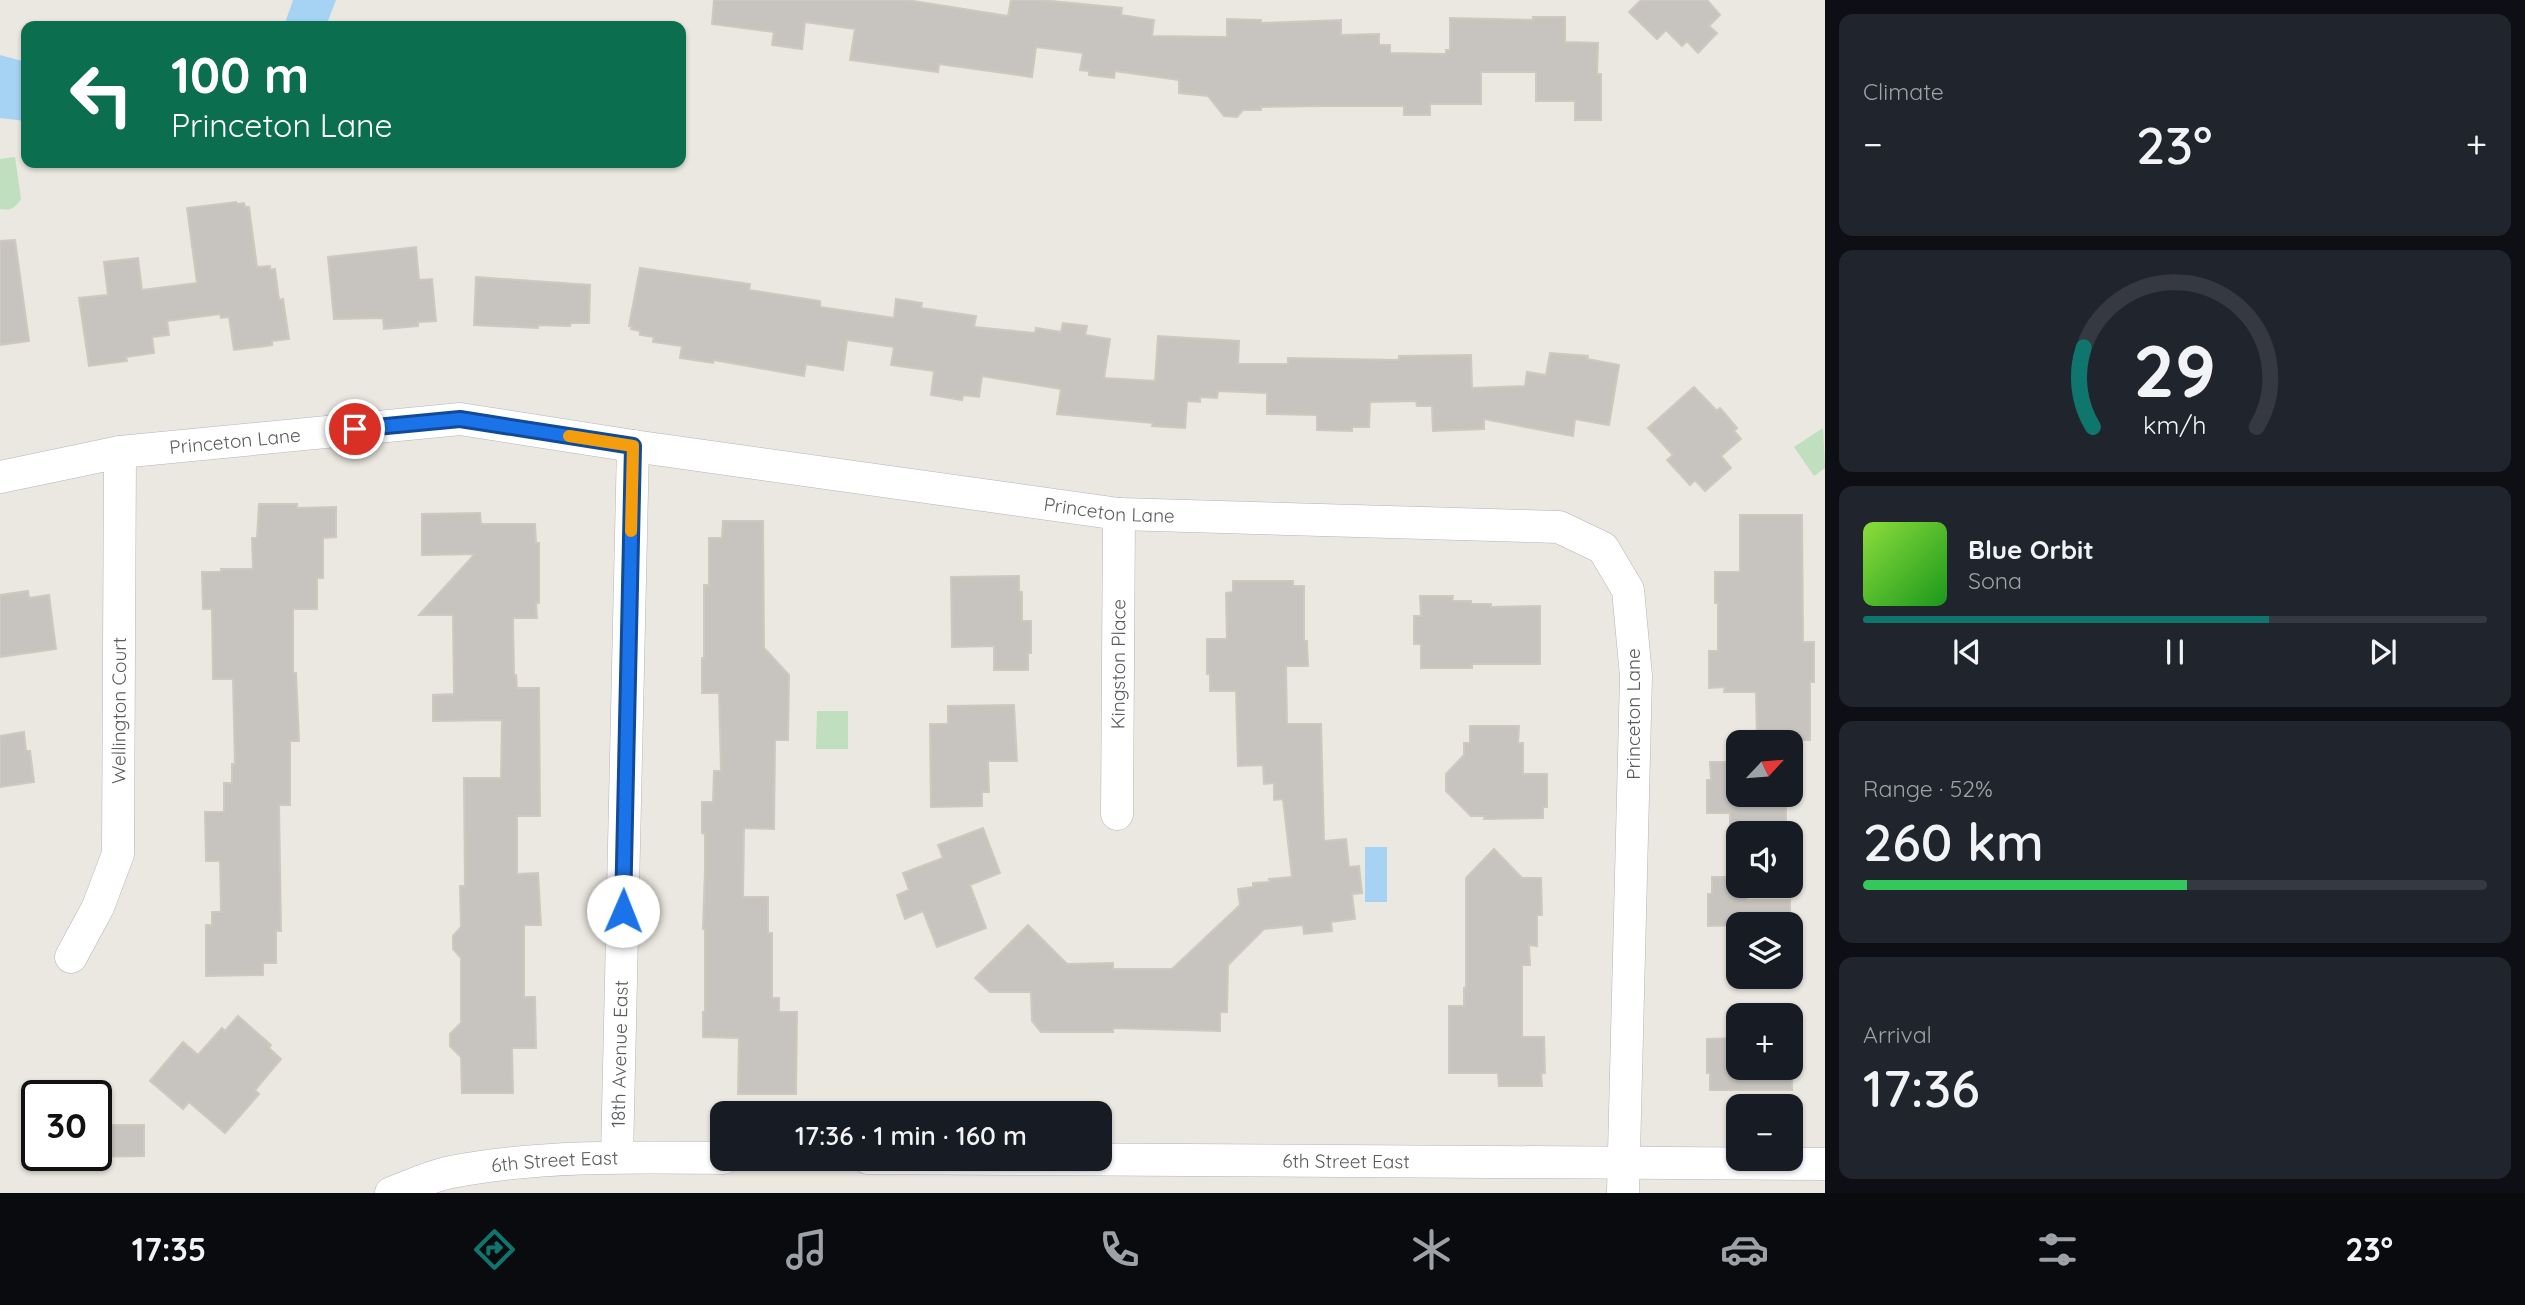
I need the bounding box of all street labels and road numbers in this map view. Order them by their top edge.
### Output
street label: Princeton Lane [168,423,302,459]
street label: Princeton Lane [1042,492,1175,528]
street label: Kingston Place [1106,599,1130,729]
street label: Wellington Court [106,637,131,784]
street label: Princeton Lane [1621,648,1645,780]
street label: 18th Avenue East [606,980,633,1128]
street label: 6th Street East [490,1146,618,1177]
street label: 6th Street East [1282,1149,1410,1173]

